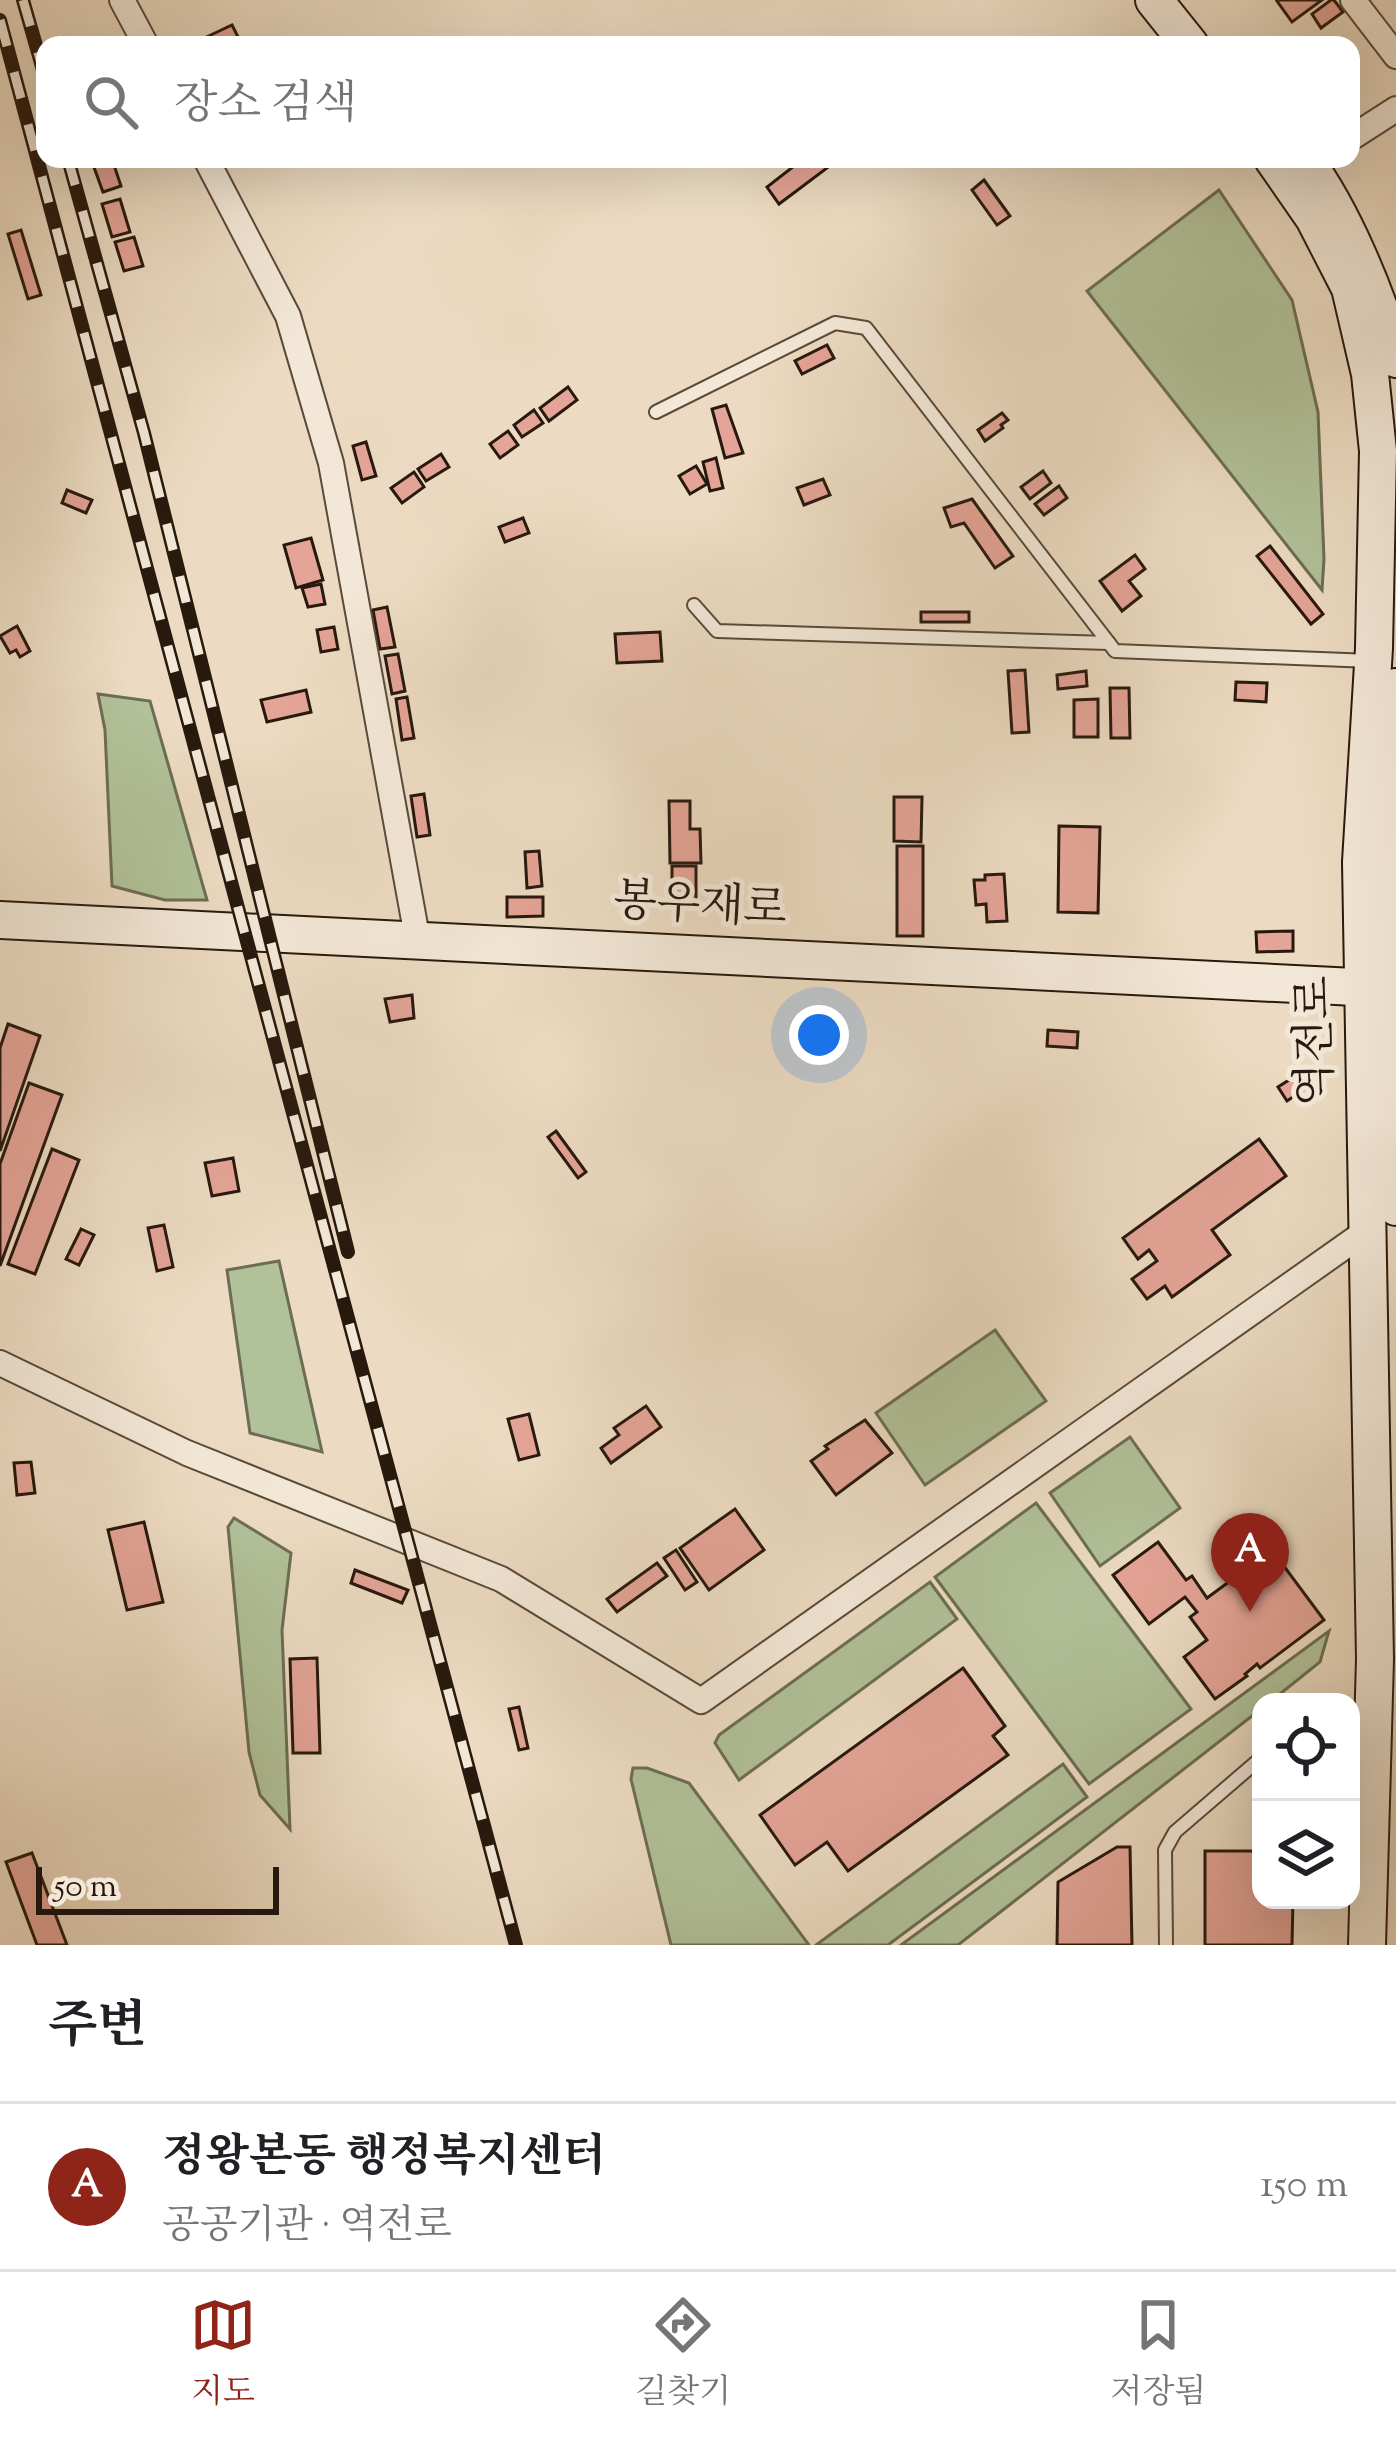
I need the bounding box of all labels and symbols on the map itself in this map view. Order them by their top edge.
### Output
street label: 봉우재로 [611,871,789,945]
street label: 역전로 [1284,975,1352,1107]
your location [789,1005,849,1065]
pin: A [1211,1513,1289,1612]
scale bar [36,1861,279,1914]

